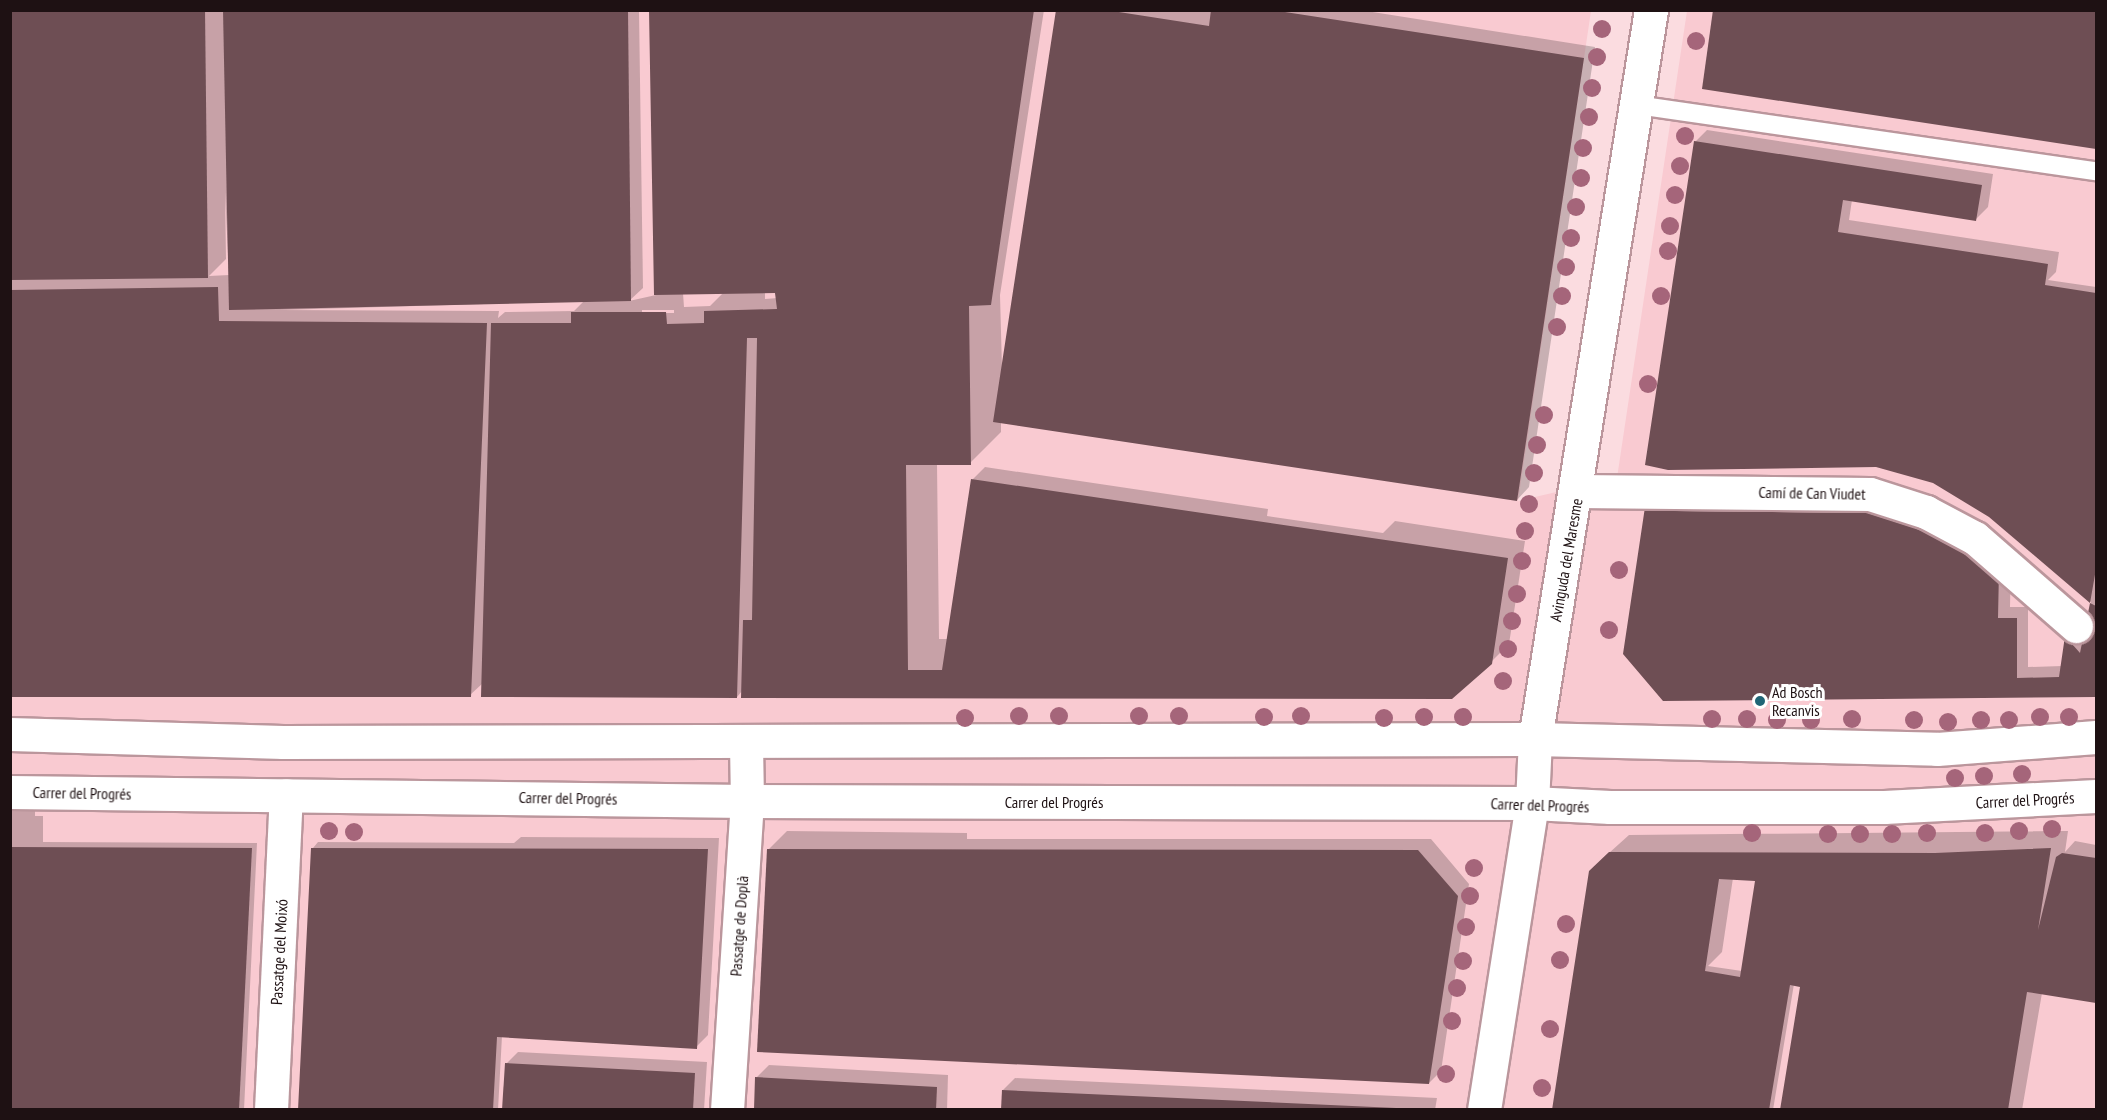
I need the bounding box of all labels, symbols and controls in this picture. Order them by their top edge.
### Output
street label: Camí de Can Viudet [1758,482,1866,504]
street label: Avinguda del Maresme [1546,497,1586,623]
place label: Ad Bosch Recanvis [1772,682,1822,720]
marker: Ad Bosch Recanvis [1753,694,1767,708]
street label: Carrer del Progrés [32,783,132,803]
street label: Carrer del Progrés [518,788,618,808]
street label: Carrer del Progrés [1975,788,2075,812]
street label: Carrer del Progrés [1005,792,1103,812]
street label: Carrer del Progrés [1490,794,1590,816]
street label: Passatge de Doplà [726,875,752,977]
street label: Passatge del Moixó [267,899,291,1005]

